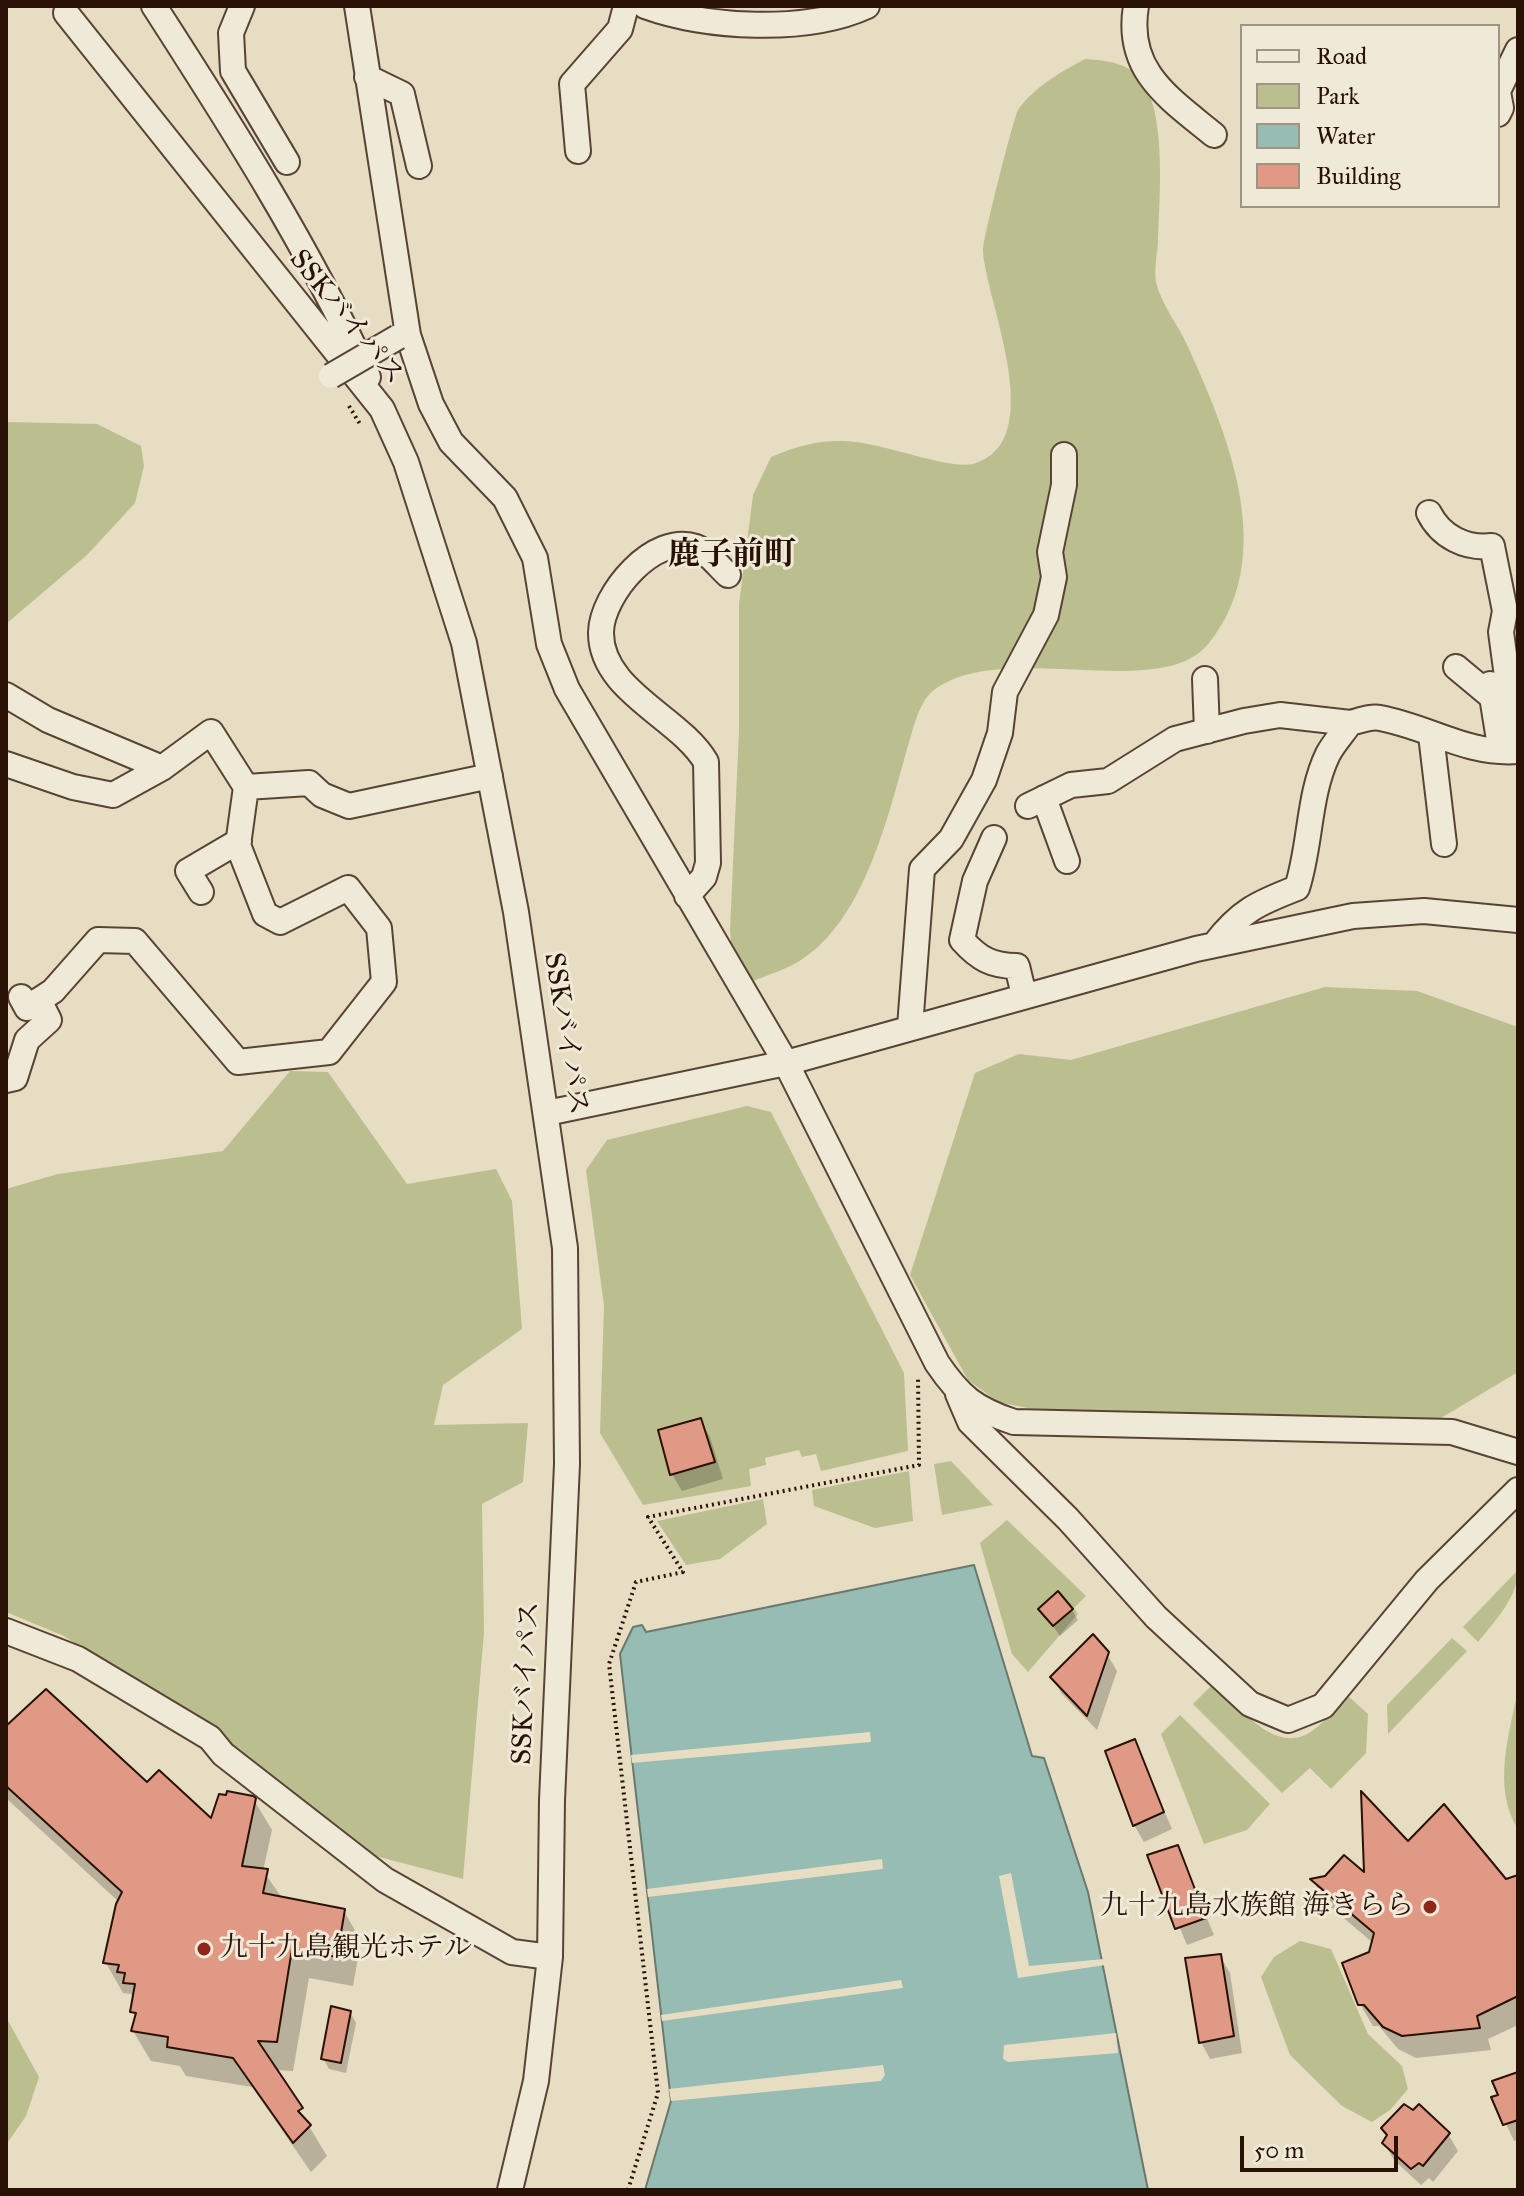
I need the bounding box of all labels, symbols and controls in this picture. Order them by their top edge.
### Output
legend [1240,24,1500,208]
text: Road [1316,41,1367,71]
text: Park [1316,81,1359,111]
text: Water [1316,121,1375,151]
text: Building [1316,161,1401,191]
street label: SSKバイパス [281,244,411,392]
district label: 鹿子前町 [668,537,796,575]
street label: SSKバイパス [536,950,594,1118]
street label: SSKバイパス [506,1600,548,1766]
place label: 九十九島水族館 海きらら [1100,1890,1414,1924]
marker: 九十九島水族館 海きらら [1421,1898,1439,1916]
place label: 九十九島観光ホテル [220,1932,472,1966]
marker: 九十九島観光ホテル [195,1940,213,1958]
scale bar [1244,2120,1402,2170]
text: 50 m [1254,2135,1304,2165]

